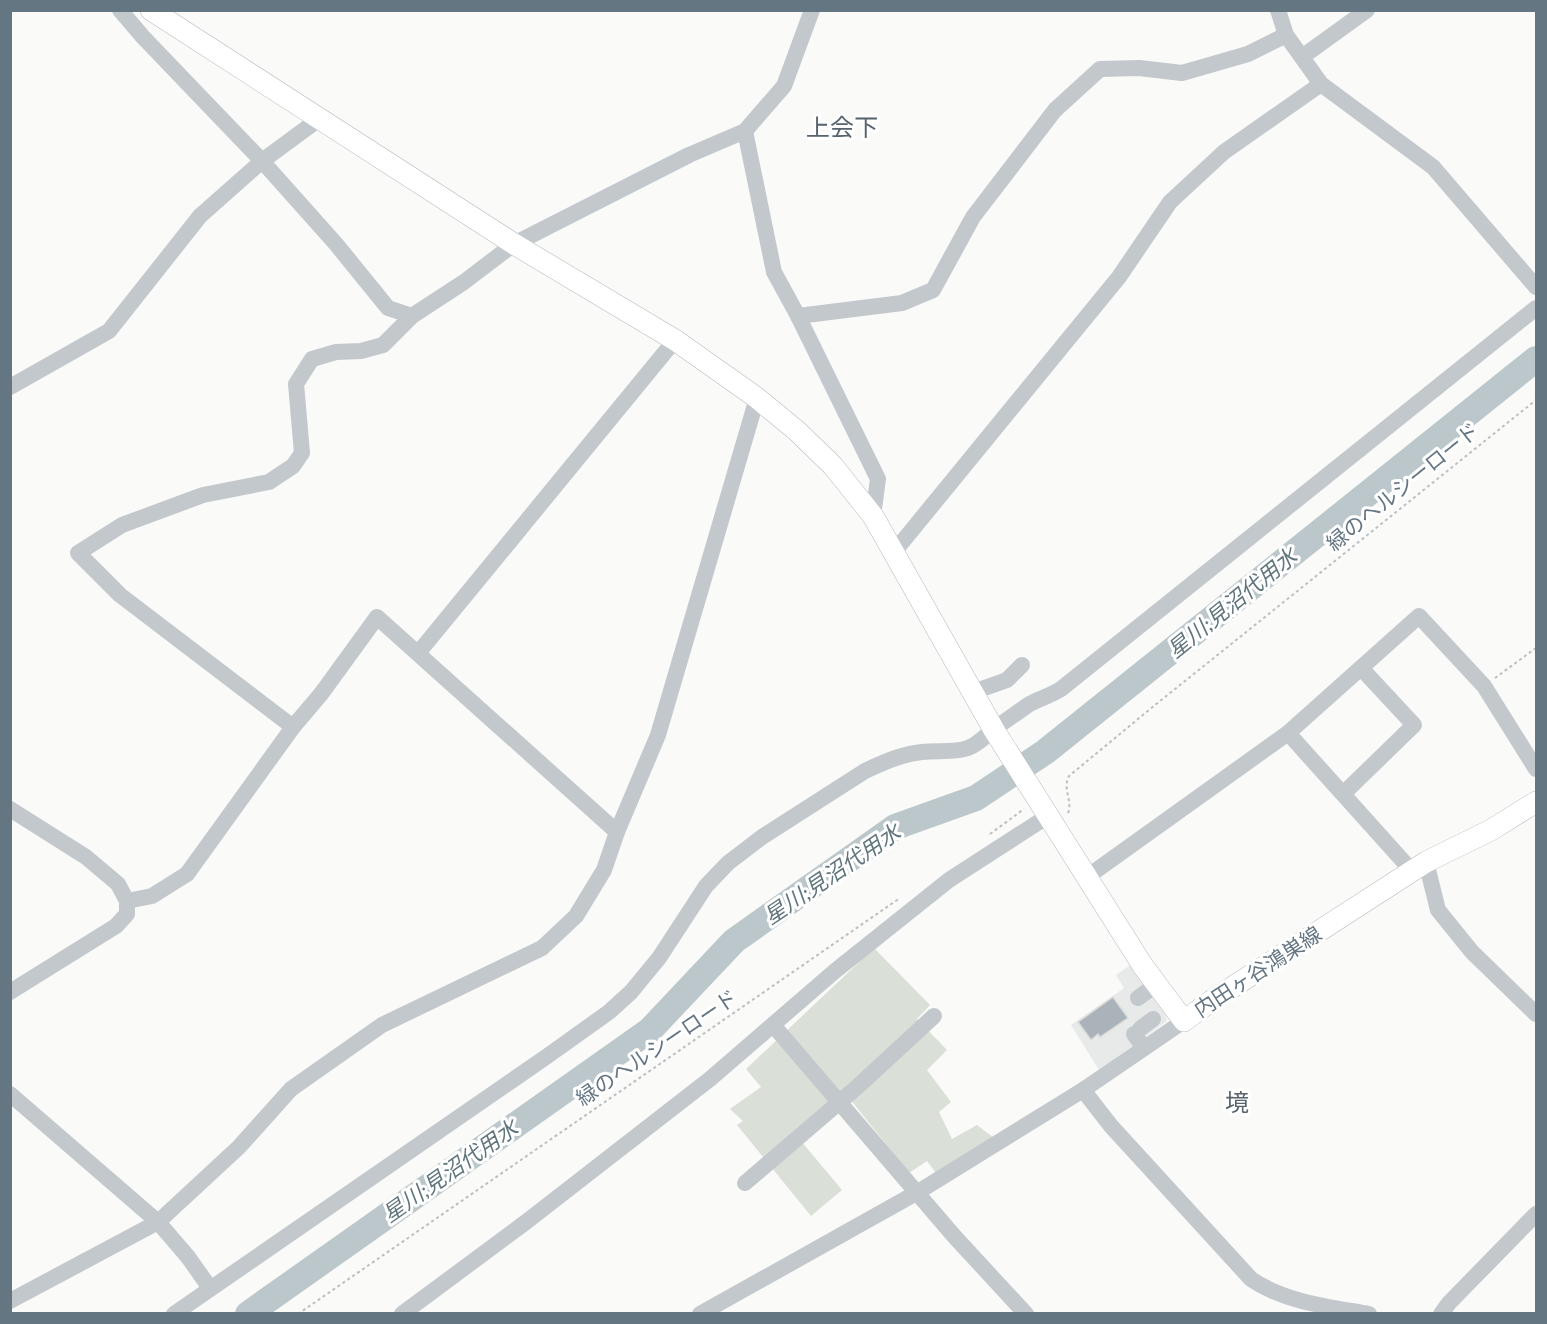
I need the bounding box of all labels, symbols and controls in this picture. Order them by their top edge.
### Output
district label: 上会下 [806,114,878,142]
street label: 緑のヘルシーロード [1322,418,1484,556]
water label: 星川;見沼代用水 [1163,542,1304,664]
water label: 星川;見沼代用水 [759,818,907,930]
street label: 内田ヶ谷鴻巣線 [1190,922,1326,1022]
street label: 緑のヘルシーロード [572,985,742,1111]
district label: 境 [1225,1089,1249,1117]
water label: 星川;見沼代用水 [378,1114,525,1228]

